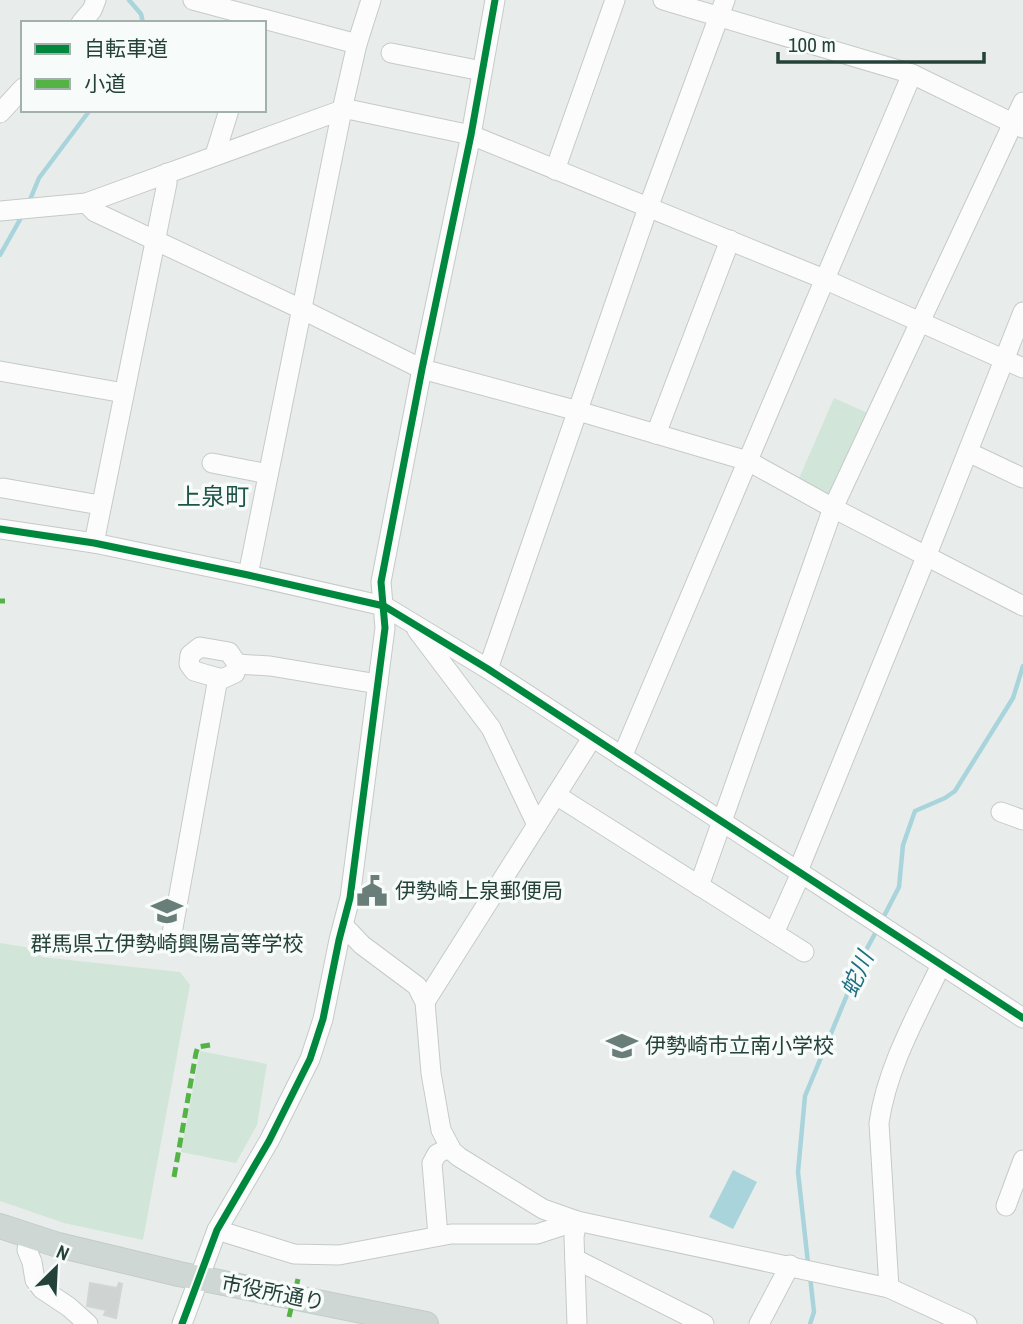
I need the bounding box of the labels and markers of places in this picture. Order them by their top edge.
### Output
public building icon: 伊勢崎上泉郵便局 [355,874,389,908]
place label: 伊勢崎上泉郵便局 [395,876,563,905]
school or university icon: 群馬県立伊勢崎興陽高等学校 [150,894,184,928]
place label: 群馬県立伊勢崎興陽高等学校 [31,929,304,958]
school or university icon: 伊勢崎市立南小学校 [605,1029,639,1063]
place label: 伊勢崎市立南小学校 [645,1031,834,1060]

